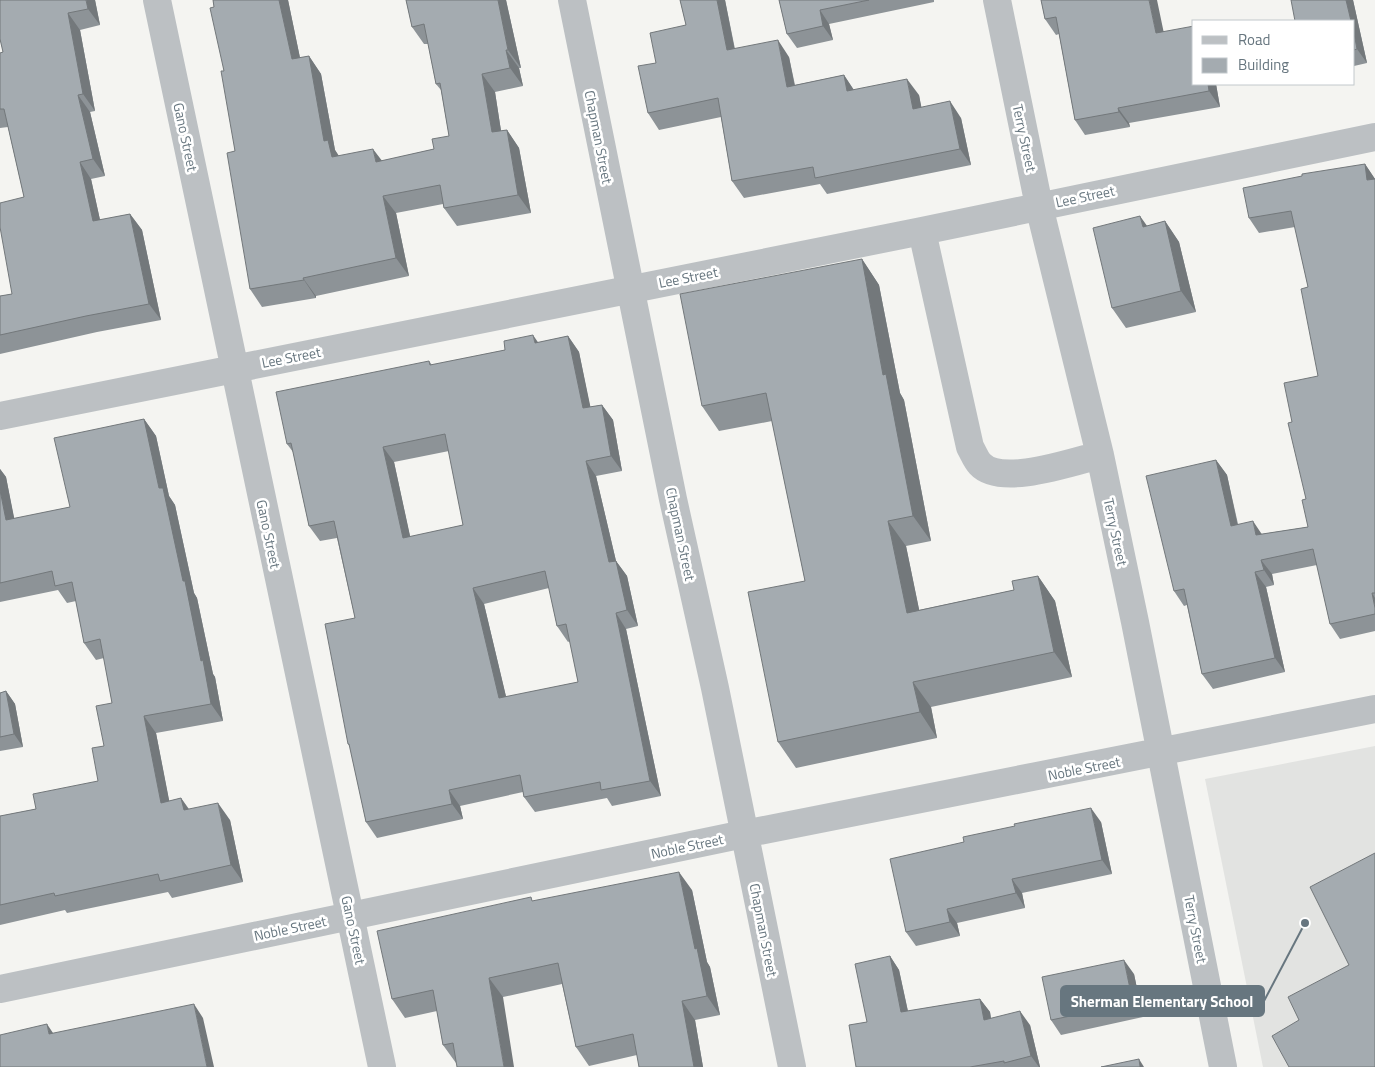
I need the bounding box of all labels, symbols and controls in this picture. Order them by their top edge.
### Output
legend [1192,20,1355,85]
text: Road [1238,28,1270,51]
text: Building [1238,53,1289,76]
street label: Chapman Street [580,88,618,186]
street label: Gano Street [168,101,204,173]
street label: Terry Street [1008,102,1042,174]
street label: Lee Street [1053,179,1117,213]
street label: Lee Street [657,261,720,293]
street label: Lee Street [260,341,323,373]
street label: Chapman Street [661,485,701,583]
street label: Terry Street [1099,496,1133,568]
street label: Gano Street [251,498,287,570]
street label: Noble Street [1046,751,1122,785]
street label: Noble Street [649,828,725,864]
street label: Chapman Street [745,881,783,979]
street label: Terry Street [1179,893,1213,965]
street label: Gano Street [336,894,372,966]
street label: Noble Street [252,910,328,946]
callout: Sherman Elementary School [1061,986,1264,1016]
text: Sherman Elementary School [1071,990,1253,1013]

